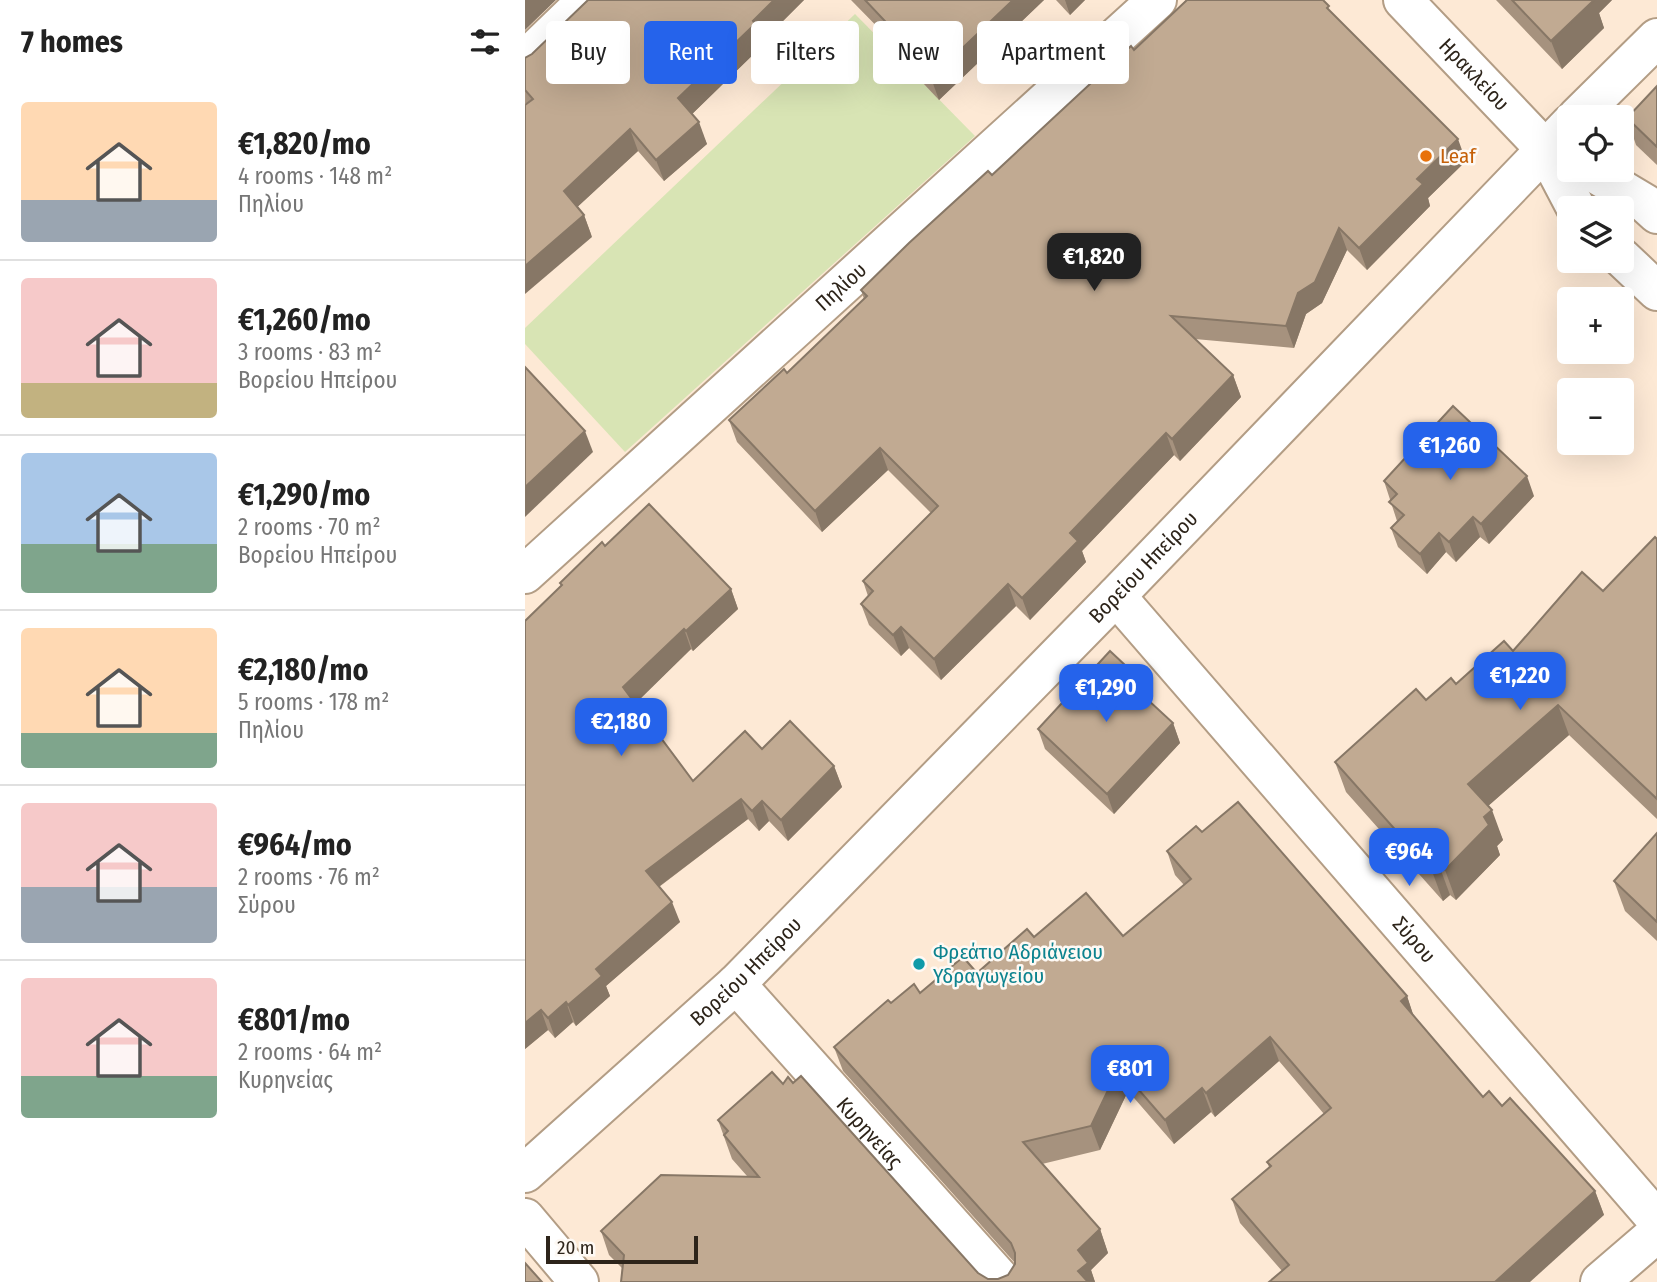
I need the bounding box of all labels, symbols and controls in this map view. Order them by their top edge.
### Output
chip: Buy [546,21,630,84]
chip: Rent [644,21,737,84]
chip: Filters [751,21,859,84]
chip: New [873,21,963,84]
chip: Apartment [977,21,1129,84]
icon: filters [466,23,504,61]
text: 7 homes [21,24,123,60]
street label: Ηρακλείου [1433,33,1515,116]
map controls [1557,105,1634,455]
button: locate [1557,105,1634,182]
text: €1,820/mo [238,126,371,162]
icon: home [77,130,161,214]
place label: Leaf [1440,143,1477,169]
marker: Leaf [1418,148,1434,164]
text: 4 rooms · 148 m² [238,162,392,190]
text: Πηλίου [238,190,304,218]
button: layers [1557,196,1634,273]
pin: €1,820 [1037,233,1151,293]
text: €1,820 [1063,242,1125,270]
street label: Πηλίου [810,257,872,317]
button: + [1557,287,1634,364]
text: €1,260/mo [238,302,371,338]
icon: home [77,306,161,390]
text: 3 rooms · 83 m² [238,338,382,366]
text: Βορείου Ηπείρου [238,366,397,394]
button: − [1557,378,1634,455]
pin: €1,260 [1393,422,1507,482]
text: €1,260 [1419,431,1481,459]
text: €1,290/mo [238,477,370,513]
icon: home [77,481,161,565]
street label: Βορείου Ηπείρου [1084,506,1203,629]
text: 2 rooms · 70 m² [238,513,381,541]
text: Βορείου Ηπείρου [238,541,397,569]
text: €2,180/mo [238,652,368,688]
pin: €1,220 [1463,652,1577,712]
icon: home [77,656,161,740]
text: €1,220 [1490,661,1550,689]
pin: €1,290 [1049,664,1163,724]
text: €1,290 [1075,673,1137,701]
text: 5 rooms · 178 m² [238,688,389,716]
pin: €2,180 [564,698,678,758]
text: €2,180 [591,707,651,735]
text: Πηλίου [238,716,304,744]
text: €964/mo [238,827,352,863]
pin: €964 [1368,828,1450,888]
icon: home [77,831,161,915]
text: €964 [1385,837,1433,865]
text: 2 rooms · 76 m² [238,863,380,891]
text: Σύρου [238,891,296,919]
street label: Σύρου [1387,911,1441,968]
street label: Βορείου Ηπείρου [685,912,807,1032]
place label: Φρεάτιο Αδριάνειου Υδραγωγείου [933,939,1103,989]
marker: Φρεάτιο Αδριάνειου Υδραγωγείου [911,956,927,972]
text: €801/mo [238,1002,350,1038]
icon: home [77,1006,161,1090]
text: 2 rooms · 64 m² [238,1038,382,1066]
pin: €801 [1089,1046,1171,1105]
text: €801 [1107,1054,1153,1082]
text: Κυρηνείας [238,1066,333,1094]
street label: Κυρηνείας [831,1092,908,1174]
scale bar [546,1233,698,1265]
text: 20 m [557,1236,594,1259]

